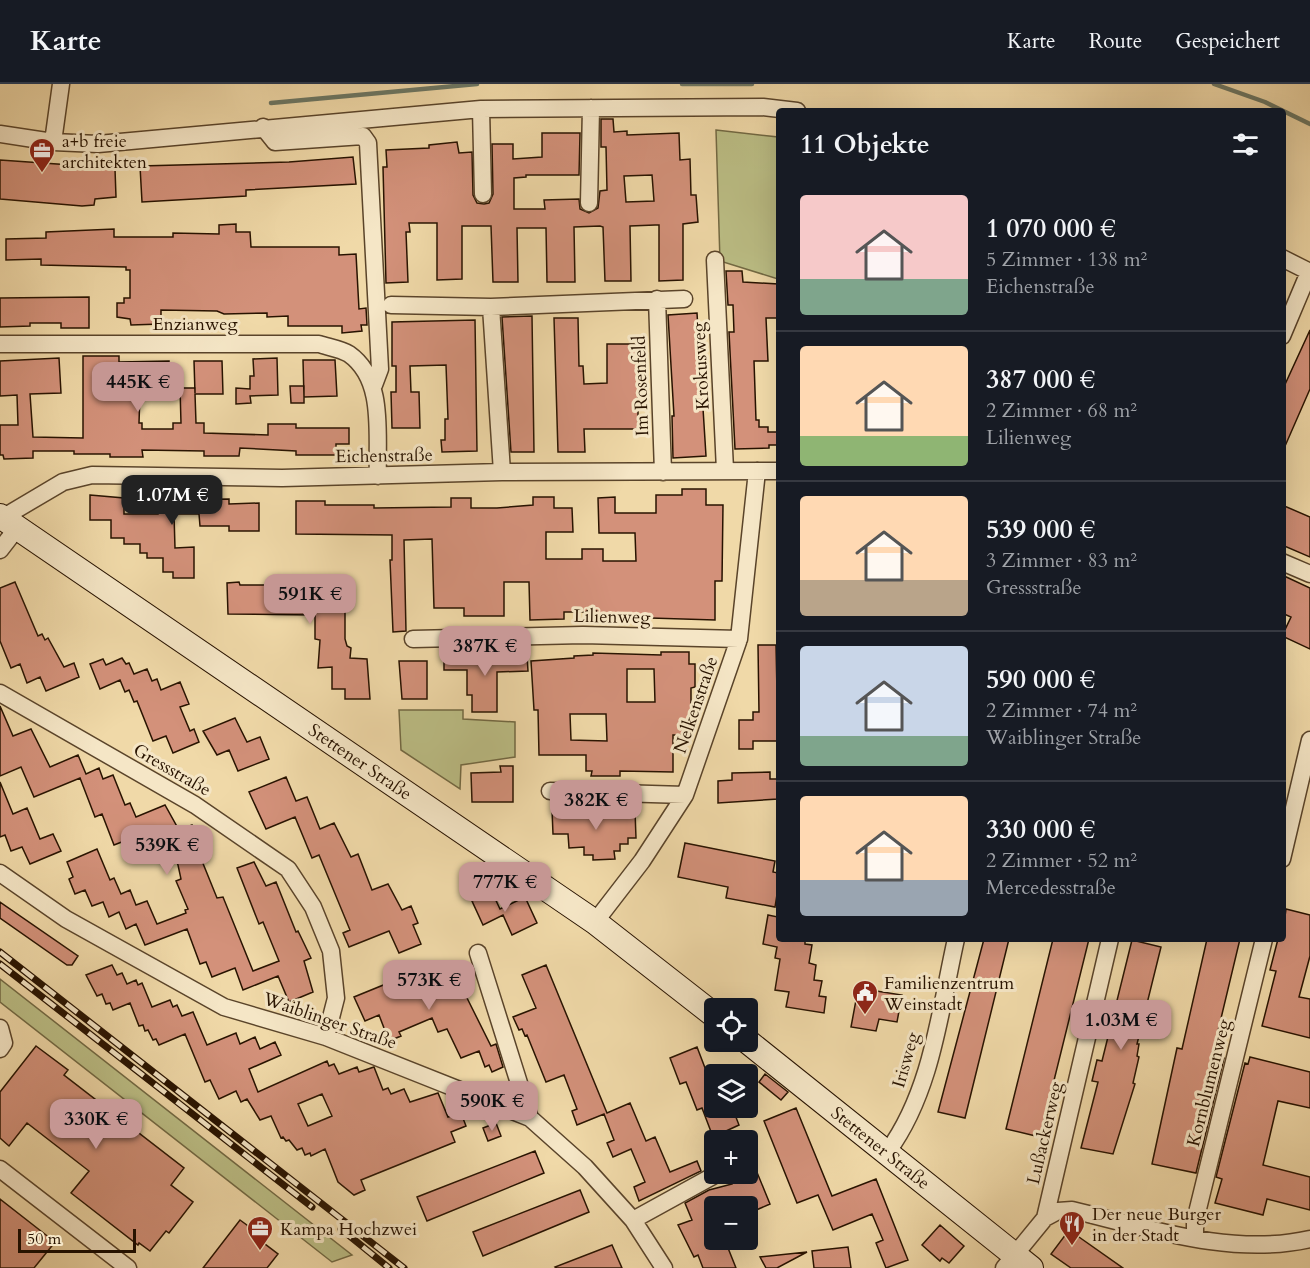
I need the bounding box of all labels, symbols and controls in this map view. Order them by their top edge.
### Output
text: Karte [30,22,102,60]
text: Karte [1007,27,1056,56]
text: Route [1089,27,1142,56]
text: Gespeichert [1175,27,1280,56]
text: 11 Objekte [800,127,930,162]
icon: filters [1229,128,1262,161]
place label: a+b freie architekten [62,129,148,175]
office icon: a+b freie architekten [27,136,57,174]
text: 1 070 000 € [986,211,1116,246]
icon: home [848,219,920,291]
text: 5 Zimmer · 138 m² [986,246,1147,273]
text: Eichenstraße [986,273,1094,300]
street label: Enzianweg [152,312,238,337]
street label: Krokusweg [686,321,716,411]
street label: Im Rosenfeld [627,335,655,437]
pin: 445K € [89,362,187,413]
text: 387 000 € [986,362,1095,397]
text: 445K € [106,368,170,395]
icon: home [848,370,920,442]
text: 2 Zimmer · 68 m² [986,397,1137,424]
text: Lilienweg [986,424,1071,451]
street label: Eichenstraße [335,443,433,469]
pin: 1.07M € [117,475,227,526]
text: 1.07M € [135,481,209,508]
text: 539 000 € [986,512,1095,547]
icon: home [848,520,920,592]
text: 3 Zimmer · 83 m² [986,547,1137,574]
pin: 591K € [261,574,359,625]
text: Gressstraße [986,574,1082,601]
text: 591K € [278,580,342,607]
street label: Lilienweg [573,604,651,630]
pin: 387K € [436,626,534,677]
text: 387K € [453,632,517,659]
street label: Nelkenstraße [668,653,724,757]
text: 590 000 € [986,662,1095,697]
icon: home [848,670,920,742]
text: 2 Zimmer · 74 m² [986,697,1137,724]
street label: Stettener Straße [303,718,417,806]
text: Waiblinger Straße [986,724,1141,751]
street label: Gressstraße [129,738,215,802]
pin: 382K € [547,780,645,831]
text: 382K € [564,786,628,813]
text: 330 000 € [986,812,1095,847]
icon: home [848,820,920,892]
pin: 539K € [118,825,216,876]
text: 539K € [135,831,199,858]
text: 2 Zimmer · 52 m² [986,847,1137,874]
pin: 777K € [456,862,554,913]
text: 777K € [473,868,537,895]
text: Mercedesstraße [986,874,1116,901]
pin: 573K € [380,960,478,1011]
text: 573K € [397,966,461,993]
place label: Familienzentrum Weinstadt [883,971,1015,1017]
public building icon: Familienzentrum Weinstadt [850,978,880,1016]
street label: Waiblinger Straße [259,986,400,1056]
map controls [704,998,758,1250]
button: locate [704,998,758,1052]
pin: 1.03M € [1066,1000,1176,1051]
text: 1.03M € [1084,1006,1158,1033]
street label: Kornblumenweg [1181,1016,1237,1149]
street label: Irisweg [886,1029,926,1091]
button: layers [704,1064,758,1118]
street label: Lußackerweg [1021,1078,1069,1187]
pin: 590K € [443,1081,541,1132]
text: 590K € [460,1087,524,1114]
pin: 330K € [47,1099,145,1150]
street label: Stettener Straße [826,1100,935,1195]
text: 330K € [64,1105,128,1132]
button: + [704,1130,758,1184]
button: − [704,1196,758,1250]
place label: Der neue Burger in der Stadt [1092,1202,1221,1248]
restaurant icon: Der neue Burger in der Stadt [1057,1209,1087,1247]
office icon: Kampa Hochzwei [245,1214,275,1252]
place label: Kampa Hochzwei [280,1217,417,1242]
scale bar [18,1226,136,1254]
text: 50 m [27,1228,61,1250]

